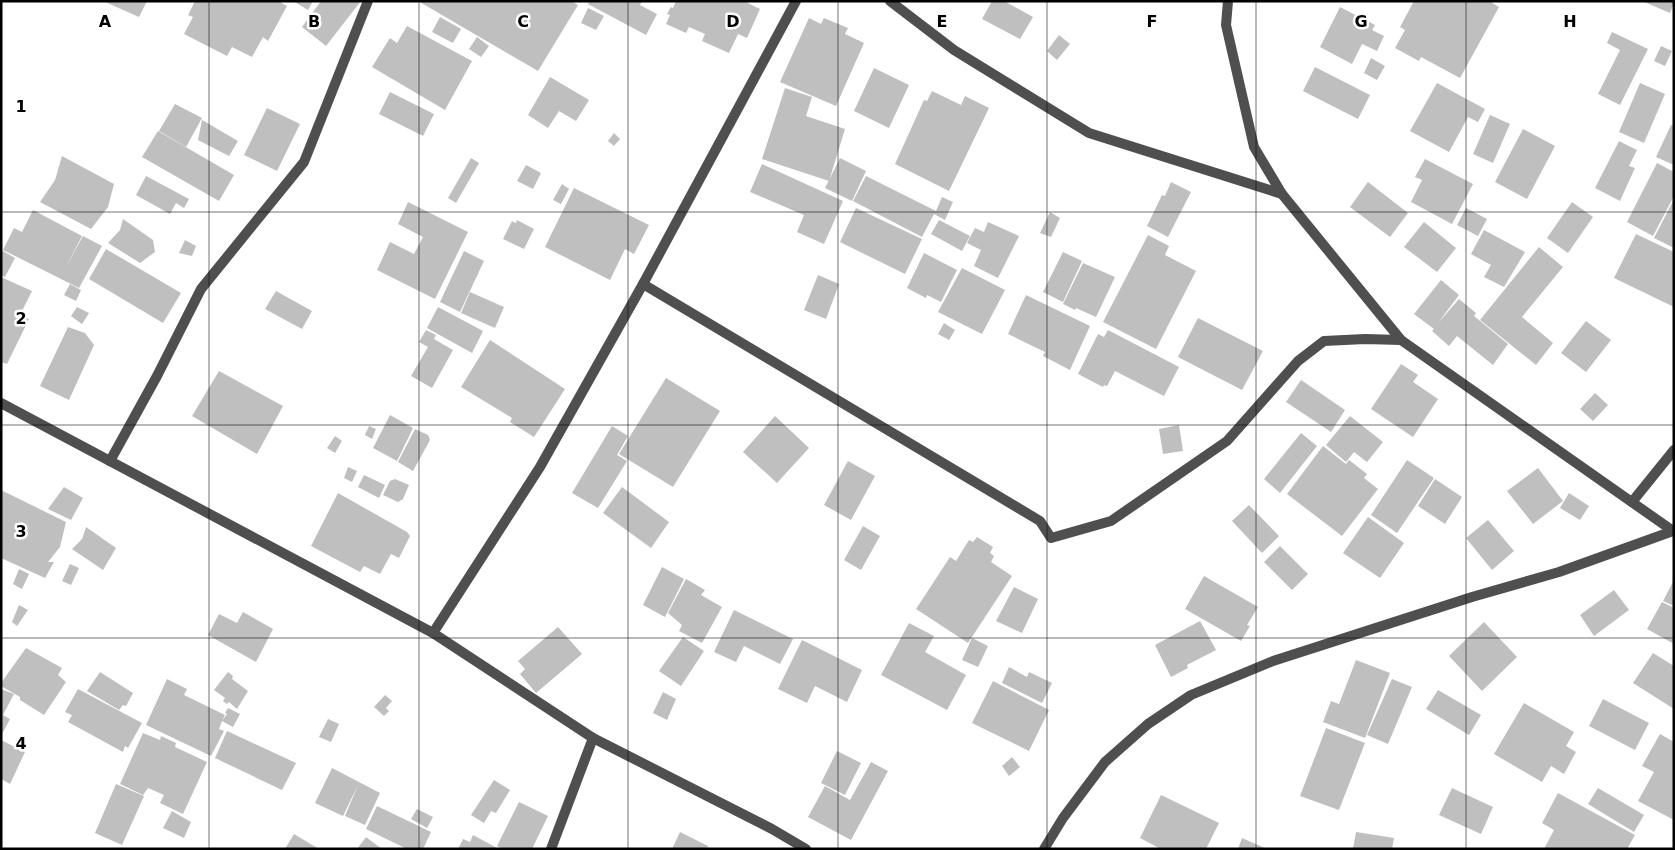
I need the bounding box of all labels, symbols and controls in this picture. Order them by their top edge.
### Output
text: A [99,12,112,31]
text: B [308,12,320,31]
text: C [517,12,529,31]
text: D [726,12,740,31]
text: E [937,12,947,31]
text: F [1147,12,1157,31]
text: G [1354,12,1368,31]
text: H [1563,12,1577,31]
text: 1 [15,97,27,116]
text: 2 [15,309,27,328]
text: 3 [15,522,27,541]
text: 4 [15,734,27,753]

